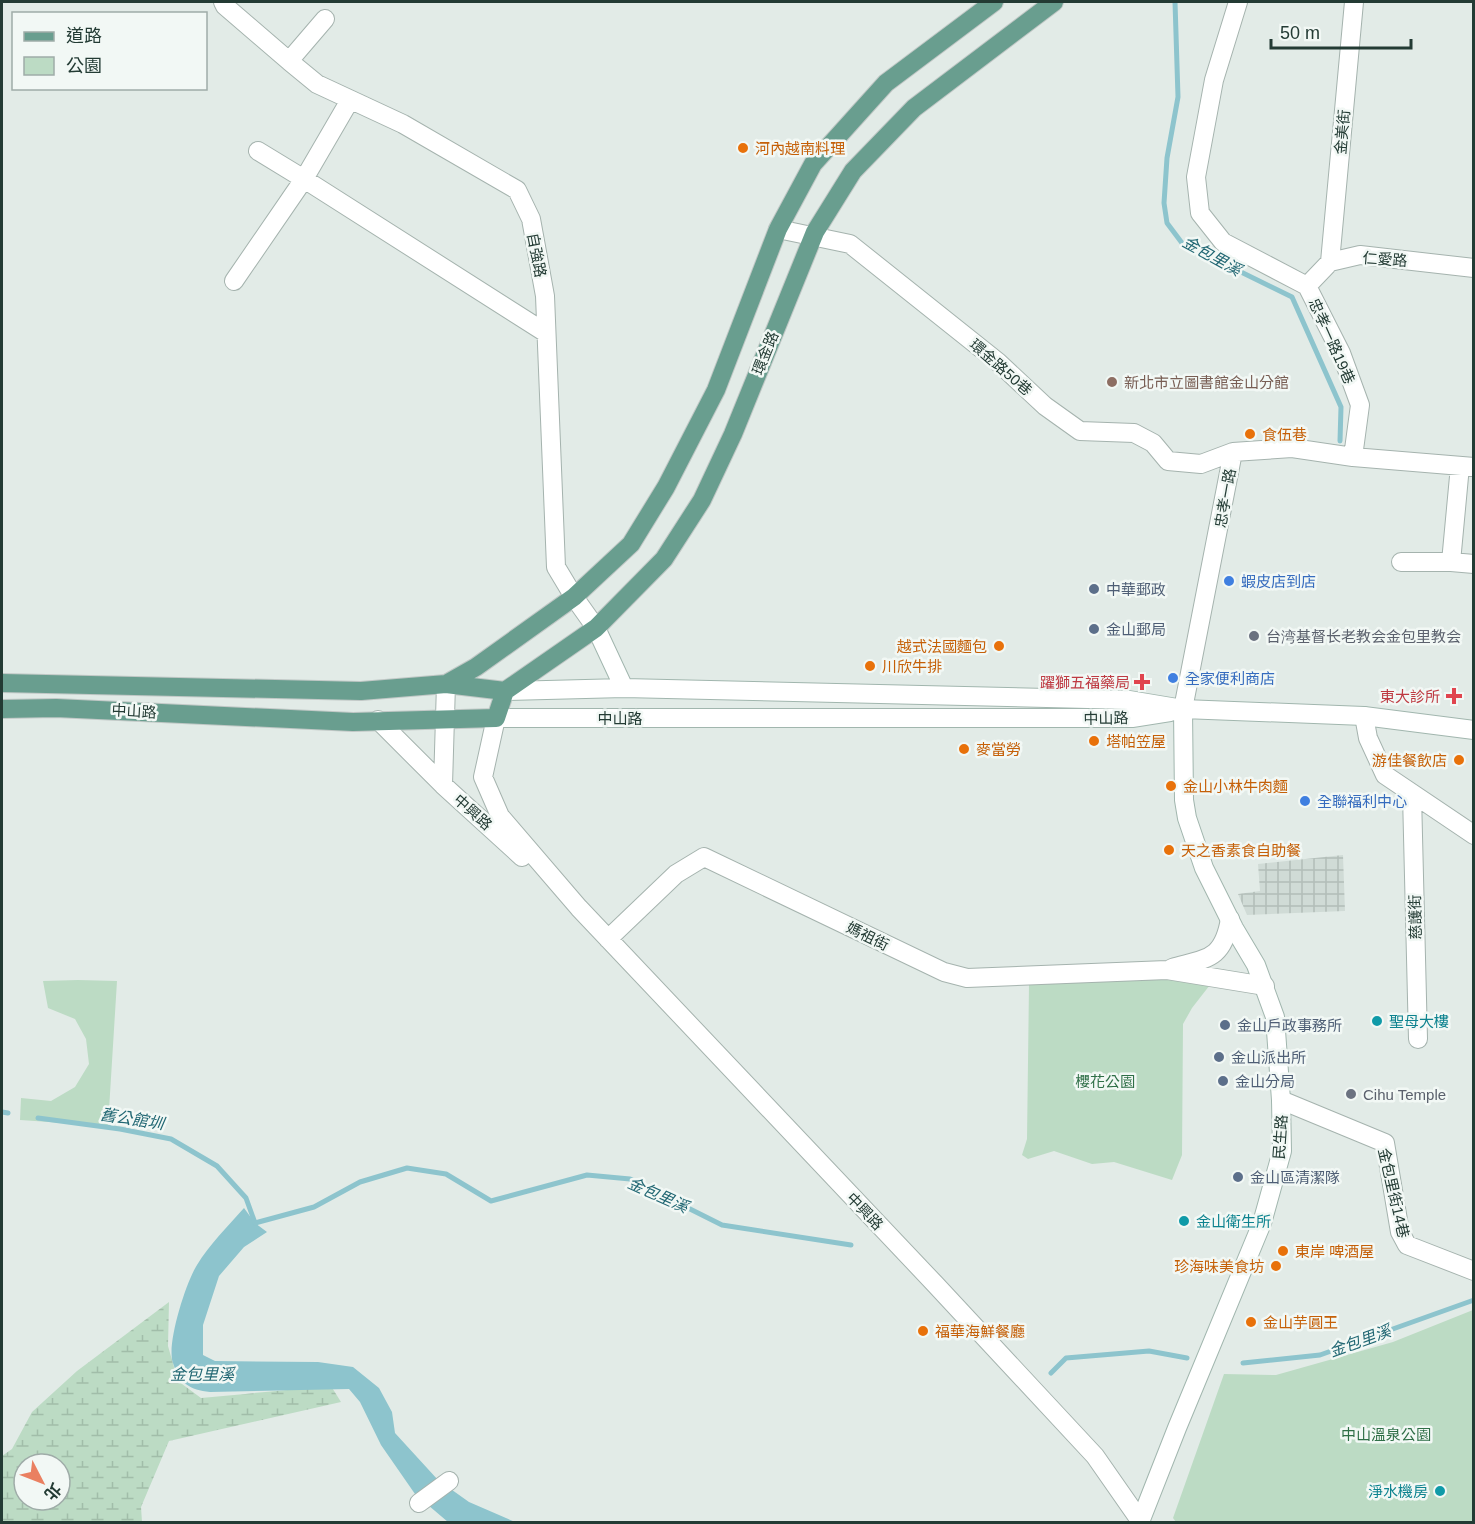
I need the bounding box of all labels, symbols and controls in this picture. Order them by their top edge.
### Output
legend [12,12,207,90]
scale bar [1271,12,1410,50]
text: 50 m [1280,23,1320,43]
text: 道路 [66,26,102,46]
text: 公園 [66,56,102,76]
street label: 金美街 [1332,109,1352,155]
place label: 河內越南料理 [755,140,845,157]
marker: 河內越南料理 [736,141,750,155]
street label: 自強路 [524,231,550,279]
water label: 金包里溪 [1180,233,1246,280]
street label: 仁愛路 [1362,249,1408,269]
street label: 忠孝一路19巷 [1306,296,1358,386]
street label: 環金路 [749,329,781,377]
street label: 環金路50巷 [966,335,1036,399]
place label: 新北市立圖書館金山分館 [1124,374,1289,391]
marker: 新北市立圖書館金山分館 [1105,375,1119,389]
place label: 食伍巷 [1262,426,1307,443]
marker: 食伍巷 [1243,427,1257,441]
street label: 忠孝一路 [1211,467,1239,529]
place label: 蝦皮店到店 [1241,573,1316,590]
marker: 蝦皮店到店 [1222,574,1236,588]
place label: 中華郵政 [1106,581,1166,598]
marker: 中華郵政 [1087,582,1101,596]
place label: 金山郵局 [1106,621,1166,638]
marker: 金山郵局 [1087,622,1101,636]
place label: 台湾基督长老教会金包里教会 [1266,628,1461,645]
marker: 台湾基督长老教会金包里教会 [1247,629,1261,643]
place label: 越式法國麵包 [897,638,987,655]
marker: 越式法國麵包 [992,639,1006,653]
place label: 川欣牛排 [882,658,942,675]
marker: 川欣牛排 [863,659,877,673]
place label: 全家便利商店 [1185,670,1275,687]
marker: 全家便利商店 [1166,671,1180,685]
place label: 躍獅五福藥局 [1040,674,1130,691]
marker: 躍獅五福藥局 [1135,675,1149,689]
marker: 東大診所 [1445,687,1463,705]
place label: 東大診所 [1380,688,1440,705]
street label: 中山路 [111,701,157,721]
street label: 中山路 [1083,709,1129,727]
street label: 中山路 [597,710,643,727]
place label: 塔帕笠屋 [1106,733,1166,750]
marker: 塔帕笠屋 [1087,734,1101,748]
place label: 麥當勞 [976,741,1021,758]
marker: 麥當勞 [957,742,971,756]
place label: 游佳餐飲店 [1372,752,1447,769]
marker: 游佳餐飲店 [1452,753,1466,767]
place label: 金山小林牛肉麵 [1183,778,1288,795]
marker: 金山小林牛肉麵 [1164,779,1178,793]
street label: 中興路 [451,791,495,833]
place label: 全聯福利中心 [1317,793,1407,810]
marker: 全聯福利中心 [1298,794,1312,808]
place label: 天之香素食自助餐 [1181,842,1301,859]
marker: 天之香素食自助餐 [1162,843,1176,857]
street label: 慈護街 [1406,894,1424,940]
street label: 媽祖街 [844,918,892,954]
place label: 聖母大樓 [1389,1013,1449,1030]
marker: 聖母大樓 [1370,1014,1384,1028]
place label: 金山戶政事務所 [1237,1017,1342,1034]
marker: 金山戶政事務所 [1218,1018,1232,1032]
place label: 金山派出所 [1231,1049,1306,1066]
marker: 金山派出所 [1212,1050,1226,1064]
park label: 櫻花公園 [1075,1073,1135,1090]
place label: 金山分局 [1235,1073,1295,1090]
marker: 金山分局 [1216,1074,1230,1088]
place label: Cihu Temple [1363,1086,1446,1103]
marker: Cihu Temple [1344,1087,1358,1101]
water label: 舊公館圳 [99,1106,167,1133]
street label: 民生路 [1270,1114,1290,1160]
street label: 金包里街14巷 [1375,1146,1413,1240]
place label: 金山區清潔隊 [1250,1169,1340,1186]
marker: 金山區清潔隊 [1231,1170,1245,1184]
water label: 金包里溪 [625,1174,693,1217]
street label: 中興路 [843,1189,887,1233]
place label: 金山衛生所 [1196,1213,1271,1230]
marker: 金山衛生所 [1177,1214,1191,1228]
place label: 東岸 啤酒屋 [1295,1243,1374,1260]
marker: 東岸 啤酒屋 [1276,1244,1290,1258]
place label: 珍海味美食坊 [1174,1258,1264,1275]
marker: 珍海味美食坊 [1269,1259,1283,1273]
place label: 金山芋圓王 [1263,1314,1338,1331]
marker: 金山芋圓王 [1244,1315,1258,1329]
water label: 金包里溪 [1327,1321,1395,1360]
place label: 福華海鮮餐廳 [935,1323,1025,1340]
marker: 福華海鮮餐廳 [916,1324,930,1338]
water label: 金包里溪 [170,1366,236,1383]
park label: 中山溫泉公園 [1341,1426,1431,1443]
north arrow [12,1452,72,1512]
text: 北 [41,1480,64,1503]
place label: 淨水機房 [1368,1483,1428,1500]
marker: 淨水機房 [1433,1484,1447,1498]

